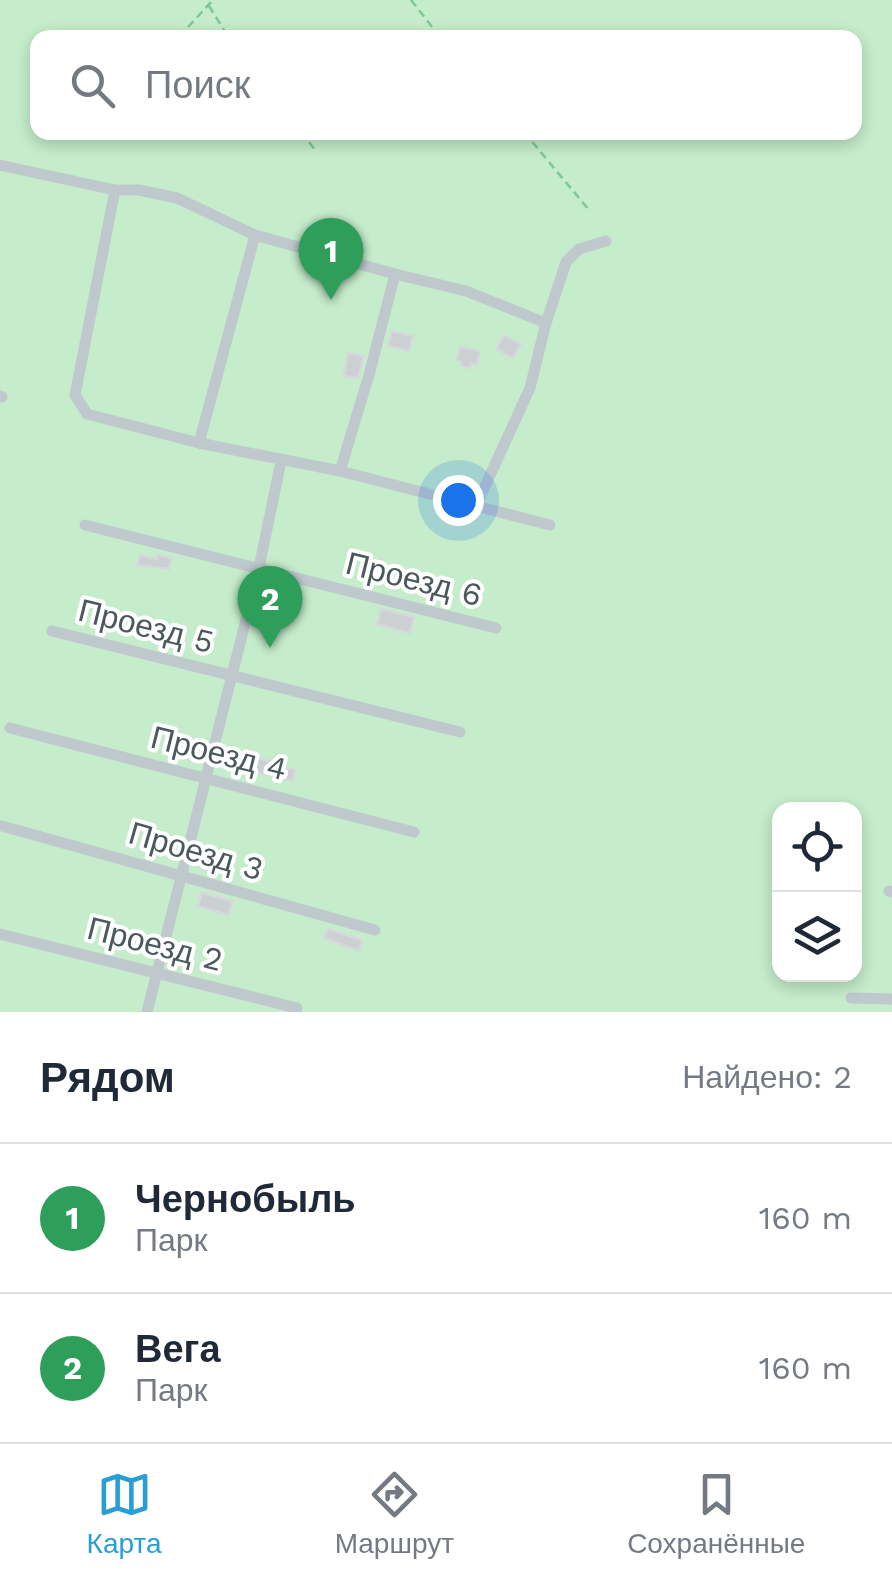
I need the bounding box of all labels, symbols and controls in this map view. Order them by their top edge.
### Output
search box [30,30,862,140]
icon: search [65,58,120,113]
text: Поиск [145,63,250,107]
pin: 1 [298,218,364,300]
your location [433,475,484,526]
street label: Проезд 6 [342,544,486,614]
pin: 2 [238,566,302,648]
street label: Проезд 5 [75,591,217,661]
street label: Проезд 4 [147,718,291,788]
map controls [772,802,862,982]
button: locate [772,802,862,892]
street label: Проезд 3 [124,814,268,888]
button: layers [772,892,862,982]
street label: Проезд 2 [83,909,227,979]
text: Рядом [40,1053,175,1102]
text: Найдено: 2 [682,1058,852,1096]
text: Чернобыль [135,1177,356,1221]
text: 1 [66,1199,79,1237]
text: 160 m [759,1199,852,1237]
text: Парк [135,1221,208,1259]
text: Вега [135,1327,221,1371]
text: 2 [63,1349,82,1387]
text: 160 m [759,1349,852,1387]
text: Парк [135,1371,208,1409]
tab: Карта [87,1467,162,1560]
tab: Маршрут [335,1467,454,1560]
tab: Сохранённые [627,1467,805,1560]

